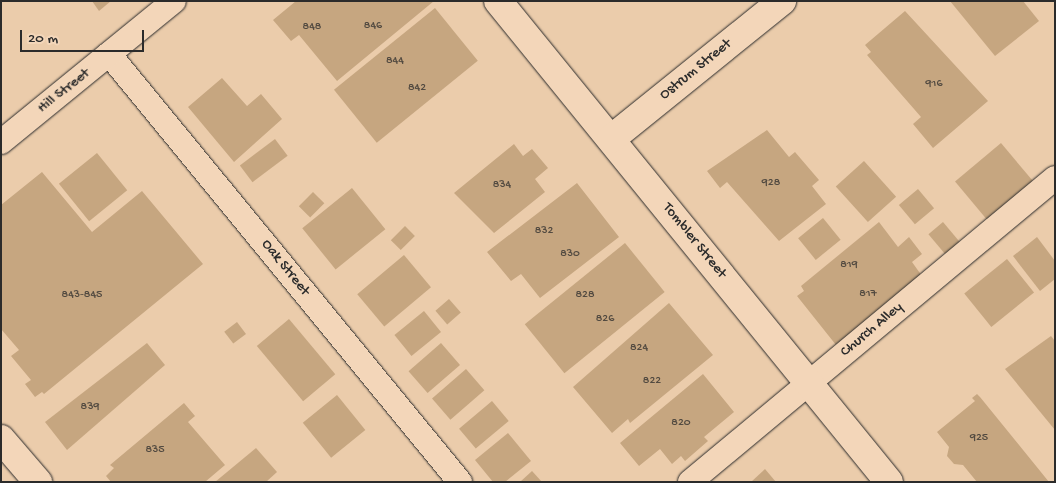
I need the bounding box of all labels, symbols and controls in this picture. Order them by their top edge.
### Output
scale bar [22,20,146,52]
house number: 846 [364,20,382,34]
house number: 848 [303,21,321,35]
text: 20 m [28,30,58,48]
street label: Ostrum Street [656,36,736,104]
house number: 844 [386,55,404,69]
street label: Hill Street [34,65,94,117]
house number: 916 [926,78,942,92]
house number: 842 [408,82,426,96]
house number: 928 [762,177,780,191]
house number: 834 [493,179,511,193]
street label: Tombler Street [658,200,730,282]
house number: 832 [535,225,553,239]
street label: Oak Street [257,236,313,300]
house number: 830 [560,248,580,262]
house number: 819 [840,259,858,273]
house number: 817 [859,288,877,302]
house number: 843-845 [62,289,102,303]
house number: 828 [575,289,595,303]
street label: Church Alley [837,299,907,361]
house number: 826 [596,313,614,327]
house number: 824 [630,342,648,356]
house number: 822 [643,375,661,389]
house number: 839 [81,401,99,415]
house number: 820 [671,417,691,431]
house number: 925 [970,432,988,446]
house number: 835 [145,444,165,458]

